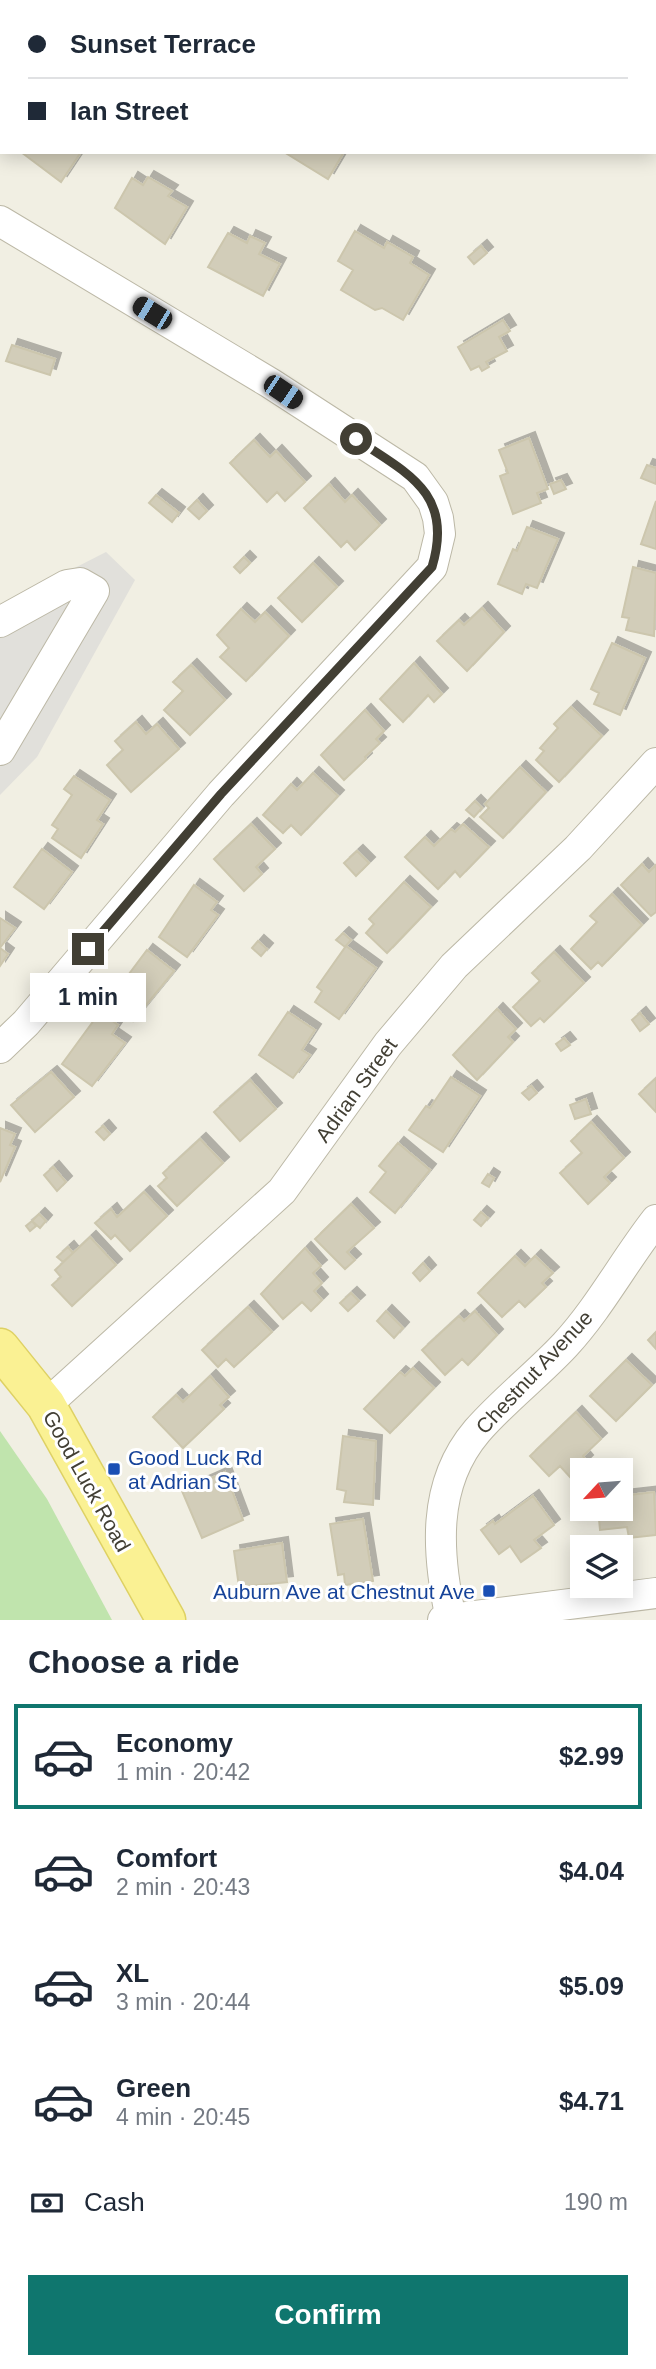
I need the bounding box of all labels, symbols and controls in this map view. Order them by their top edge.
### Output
text: Sunset Terrace [70,29,256,59]
text: Ian Street [70,96,189,126]
car [129,293,176,333]
car [260,372,307,412]
route start [340,423,372,455]
route end [72,933,104,965]
callout: 1 min [30,974,146,1023]
text: 1 min [58,984,118,1010]
street label: Adrian Street [311,1034,401,1146]
street label: Chestnut Avenue [471,1306,597,1438]
street label: Good Luck Road [39,1407,135,1555]
place label: Good Luck Rd at Adrian St [128,1446,262,1493]
north arrow [570,1458,634,1521]
map controls [570,1458,633,1598]
marker: Good Luck Rd at Adrian St [106,1461,122,1477]
button: layers [570,1535,633,1598]
place label: Auburn Ave at Chestnut Ave [213,1580,475,1603]
marker: Auburn Ave at Chestnut Ave [481,1583,497,1599]
text: Choose a ride [28,1644,240,1680]
icon: car [32,1725,95,1788]
text: Economy [116,1728,233,1758]
text: $2.99 [559,1741,624,1771]
text: 1 min · 20:42 [116,1759,250,1785]
icon: car [32,1840,95,1903]
text: Comfort [116,1843,217,1873]
text: $4.04 [559,1856,624,1886]
text: 2 min · 20:43 [116,1874,250,1900]
icon: car [32,1955,95,2018]
text: XL [116,1958,149,1988]
text: $5.09 [559,1971,624,2001]
text: 3 min · 20:44 [116,1989,250,2015]
icon: car [32,2070,95,2133]
text: Green [116,2073,191,2103]
text: $4.71 [559,2086,624,2116]
text: 4 min · 20:45 [116,2104,250,2130]
icon: cash [28,2184,66,2222]
text: Cash [84,2187,145,2217]
text: 190 m [564,2189,628,2215]
button: Confirm [28,2275,628,2355]

